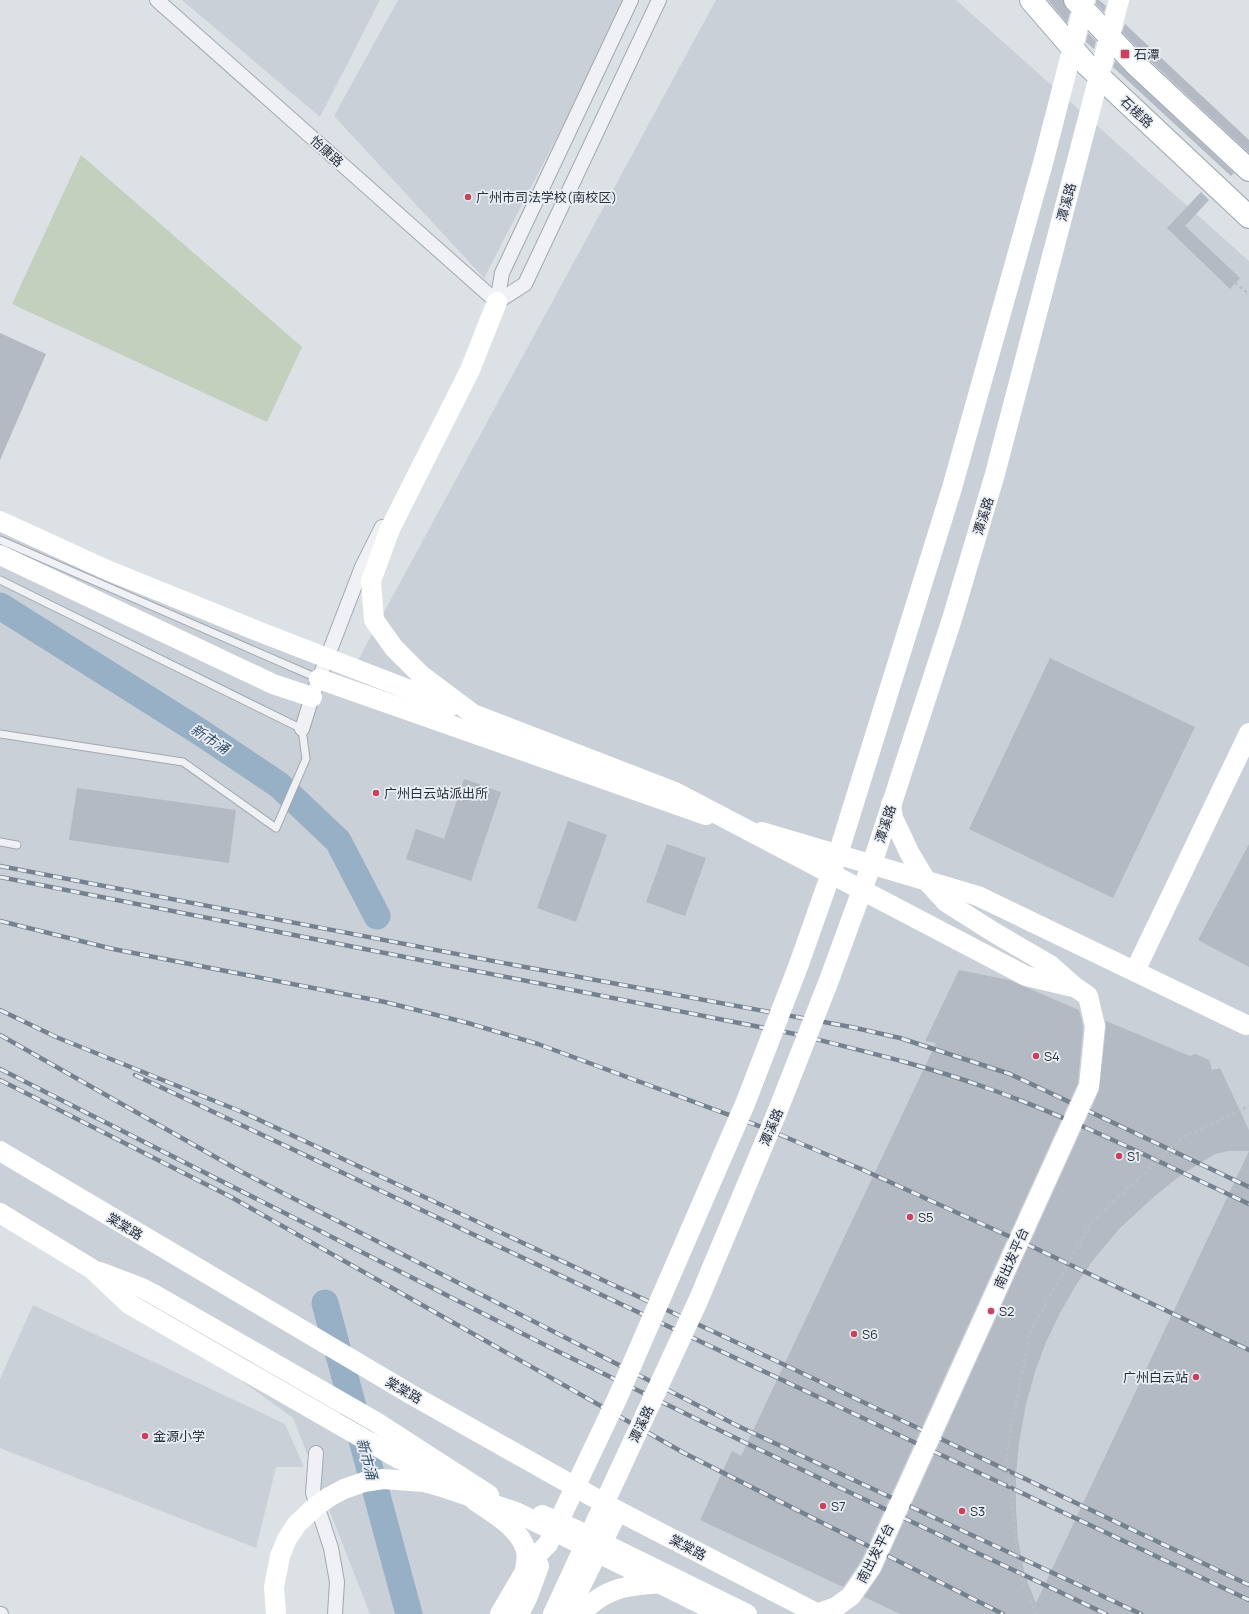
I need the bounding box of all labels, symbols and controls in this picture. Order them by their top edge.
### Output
place label: 石潭 [1134,45,1160,63]
marker: 石潭 [1119,48,1131,60]
street label: 石槎路 [1117,92,1157,132]
street label: 怡康路 [306,131,348,171]
street label: 潭溪路 [1052,181,1080,223]
place label: 广州市司法学校(南校区) [476,188,617,206]
marker: 广州市司法学校(南校区) [463,192,473,202]
street label: 潭溪路 [969,495,997,537]
water label: 新市涌 [187,719,235,759]
place label: 广州白云站派出所 [384,784,488,802]
marker: 广州白云站派出所 [371,788,381,798]
street label: 潭溪路 [870,803,900,845]
place label: S4 [1044,1047,1060,1065]
marker: S4 [1031,1051,1041,1061]
street label: 潭溪路 [755,1106,787,1148]
place label: S1 [1127,1147,1140,1165]
marker: S1 [1114,1151,1124,1161]
street label: 棠棠路 [104,1208,146,1244]
place label: S5 [918,1208,934,1226]
marker: S5 [905,1212,915,1222]
street label: 南出发平台 [990,1225,1032,1291]
place label: S2 [999,1302,1014,1320]
marker: S2 [986,1306,996,1316]
place label: S6 [862,1325,878,1343]
marker: S6 [849,1329,859,1339]
place label: 广州白云站 [1123,1368,1188,1386]
street label: 棠棠路 [383,1372,425,1408]
marker: 广州白云站 [1191,1372,1201,1382]
street label: 潭溪路 [625,1403,657,1445]
place label: 金源小学 [153,1427,205,1445]
marker: 金源小学 [140,1431,150,1441]
water label: 新市涌 [353,1436,383,1484]
place label: S7 [831,1497,846,1515]
marker: S7 [818,1501,828,1511]
place label: S3 [970,1502,985,1520]
marker: S3 [957,1506,967,1516]
street label: 南出发平台 [852,1520,898,1586]
street label: 棠棠路 [667,1530,709,1564]

